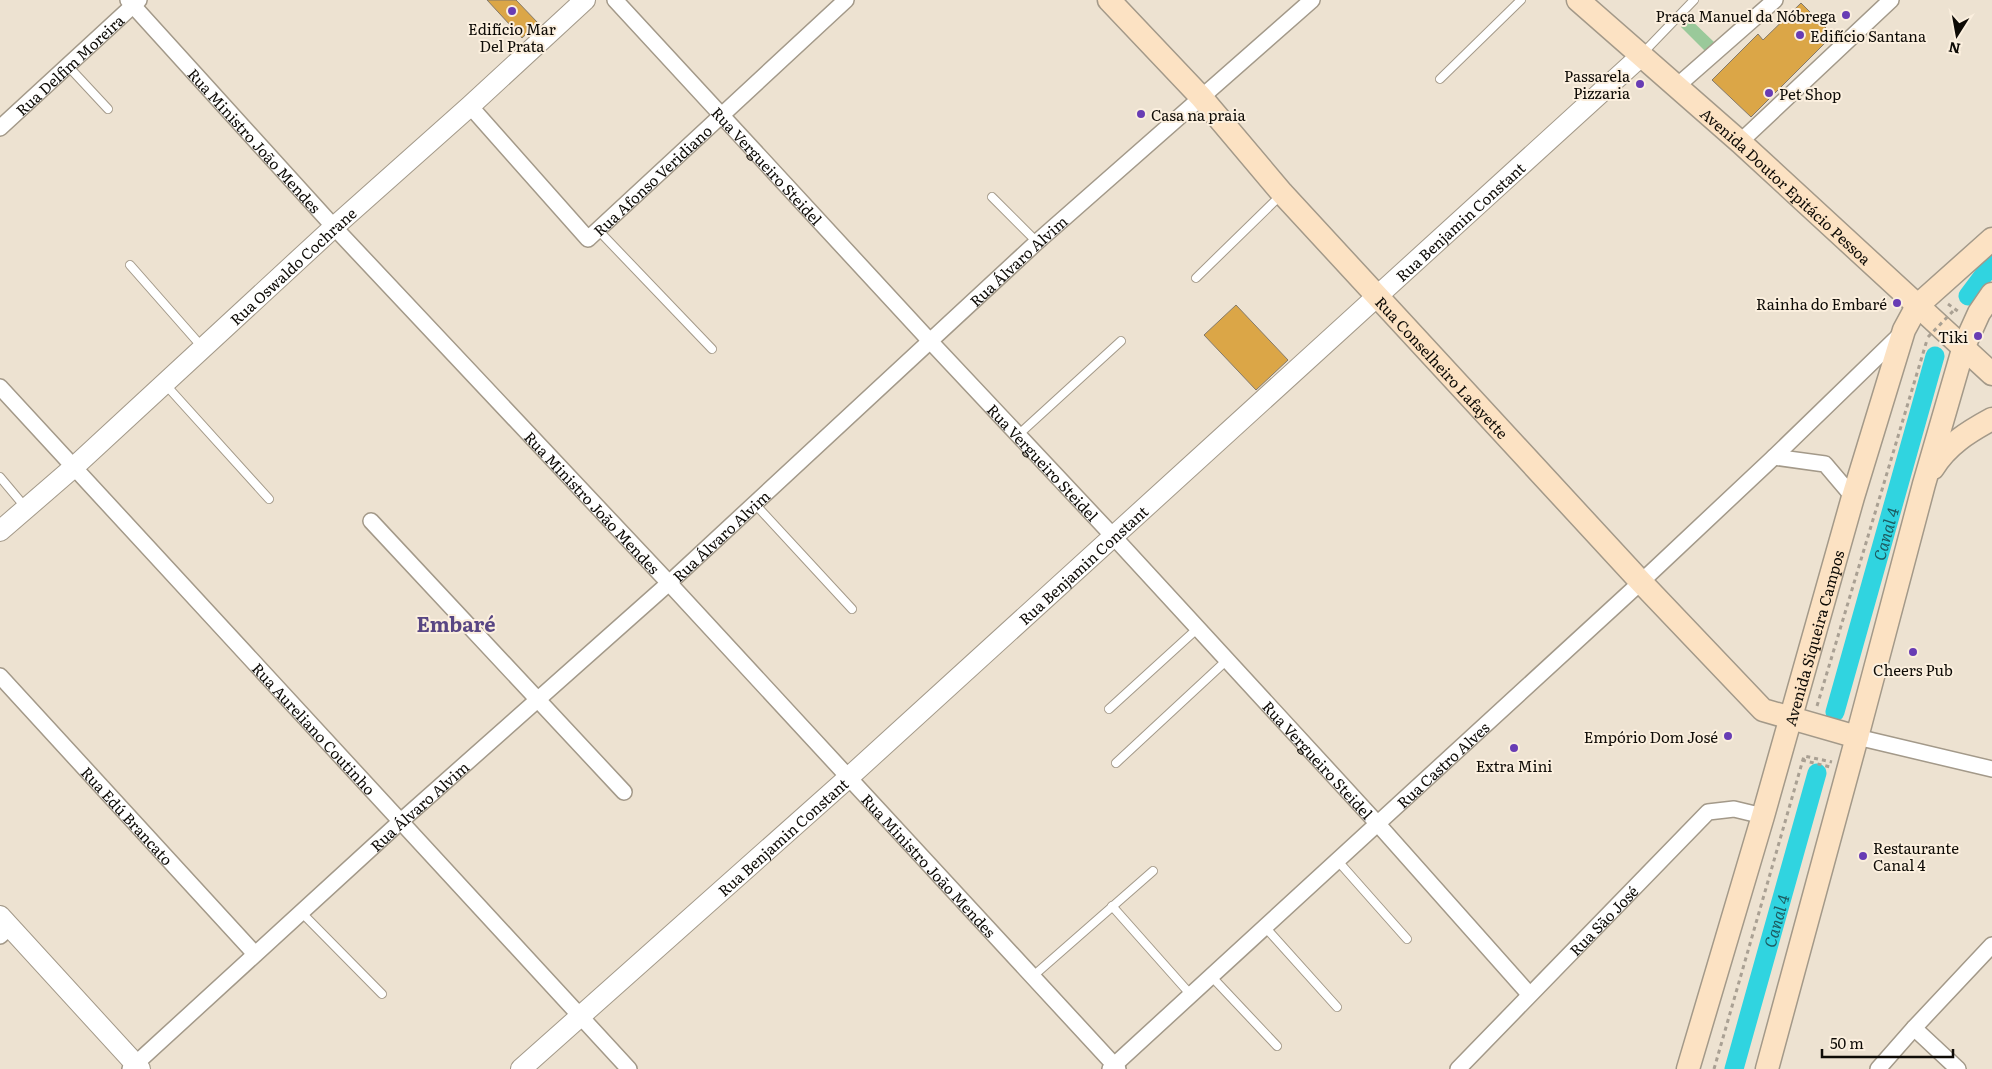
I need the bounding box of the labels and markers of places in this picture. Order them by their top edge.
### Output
place label: Praça Manuel da Nóbrega [1656,4,1837,27]
marker: Edifício Mar Del Prata [506,5,518,17]
marker: Praça Manuel da Nóbrega [1840,9,1852,21]
place label: Edifício Mar Del Prata [468,17,556,57]
place label: Edifício Santana [1810,24,1927,47]
marker: Edifício Santana [1794,29,1806,41]
place label: Passarela Pizzaria [1564,64,1631,104]
marker: Passarela Pizzaria [1634,78,1646,90]
place label: Pet Shop [1779,82,1841,105]
marker: Pet Shop [1763,87,1775,99]
place label: Casa na praia [1151,103,1246,126]
marker: Casa na praia [1135,108,1147,120]
place label: Rainha do Embaré [1756,292,1887,315]
marker: Rainha do Embaré [1891,297,1903,309]
place label: Tiki [1938,325,1968,348]
marker: Tiki [1972,330,1984,342]
marker: Cheers Pub [1907,646,1919,658]
place label: Cheers Pub [1873,658,1953,681]
place label: Empório Dom José [1584,725,1718,748]
marker: Empório Dom José [1722,730,1734,742]
marker: Extra Mini [1508,742,1520,754]
place label: Extra Mini [1476,754,1552,777]
place label: Restaurante Canal 4 [1873,836,1959,876]
marker: Restaurante Canal 4 [1857,850,1869,862]

